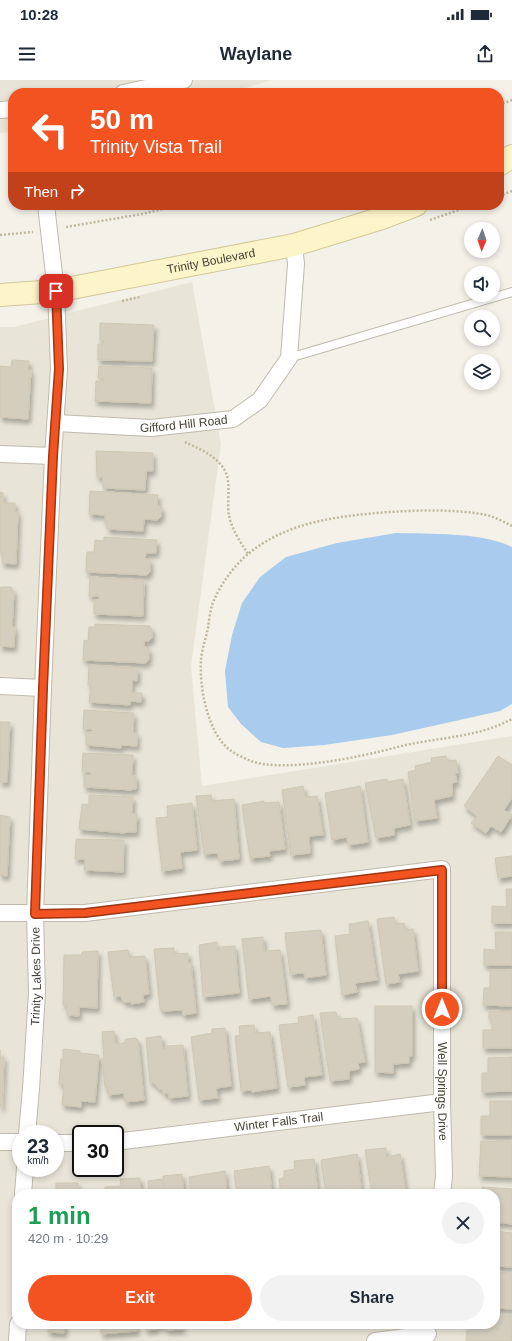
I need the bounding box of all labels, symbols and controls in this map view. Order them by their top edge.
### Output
text: 10:28 [20,6,58,23]
icon: menu [16,43,38,65]
icon: share [474,43,496,65]
text: Waylane [220,44,292,64]
icon: left [24,104,76,156]
text: 50 m [90,104,154,135]
text: Trinity Vista Trail [90,137,222,157]
icon: right [66,180,88,202]
text: Then [24,183,58,200]
north arrow [464,222,500,258]
map controls [464,222,500,390]
street label: Trinity Boulevard [166,246,256,276]
button: sound [464,266,500,302]
pin [39,274,73,308]
icon: arrive [45,280,67,302]
button: search [464,310,500,346]
button: layers [464,354,500,390]
street label: Gifford Hill Road [140,413,228,435]
street label: Trinity Lakes Drive [28,926,44,1026]
position arrow [421,988,463,1030]
street label: Well Springs Drive [435,1042,450,1141]
street label: Winter Falls Trail [234,1110,324,1134]
speed limit sign: 30 [72,1125,124,1177]
text: 23 [27,1135,49,1157]
text: km/h [27,1155,49,1166]
text: 1 min [28,1202,91,1229]
button: close [442,1202,484,1244]
text: 420 m · 10:29 [28,1231,108,1246]
button: Exit [28,1275,252,1321]
button: Share [260,1275,484,1321]

